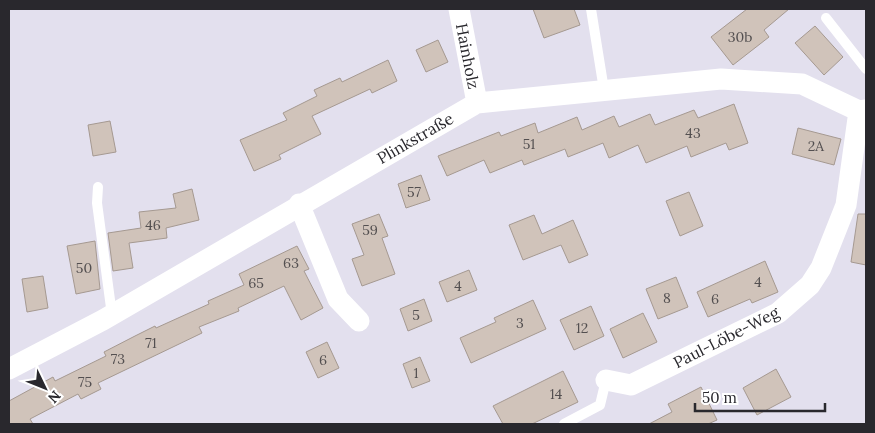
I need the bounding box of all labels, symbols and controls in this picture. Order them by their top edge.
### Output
street label: Hainholz [452,22,484,90]
house number: 30b [728,28,752,46]
street label: Plinkstraße [373,108,457,168]
house number: 43 [685,124,701,142]
house number: 51 [523,135,535,153]
house number: 2A [808,137,824,155]
house number: 57 [407,183,422,201]
house number: 46 [145,216,161,234]
house number: 59 [362,221,378,239]
house number: 63 [283,254,299,272]
house number: 50 [76,259,92,277]
house number: 4 [754,273,762,291]
house number: 65 [248,274,264,292]
house number: 4 [454,277,462,295]
house number: 8 [663,289,671,307]
house number: 6 [711,290,719,308]
street label: Paul-Löbe-Weg [670,301,783,372]
house number: 5 [412,306,420,324]
house number: 3 [516,314,524,332]
house number: 12 [576,319,588,337]
house number: 71 [145,334,157,352]
house number: 73 [111,350,125,368]
house number: 6 [319,351,327,369]
north arrow [20,363,70,413]
house number: 1 [413,364,419,382]
house number: 75 [78,373,92,391]
scale bar [695,380,825,412]
house number: 14 [550,385,563,403]
text: N [44,387,65,407]
text: 50 m [702,388,737,407]

